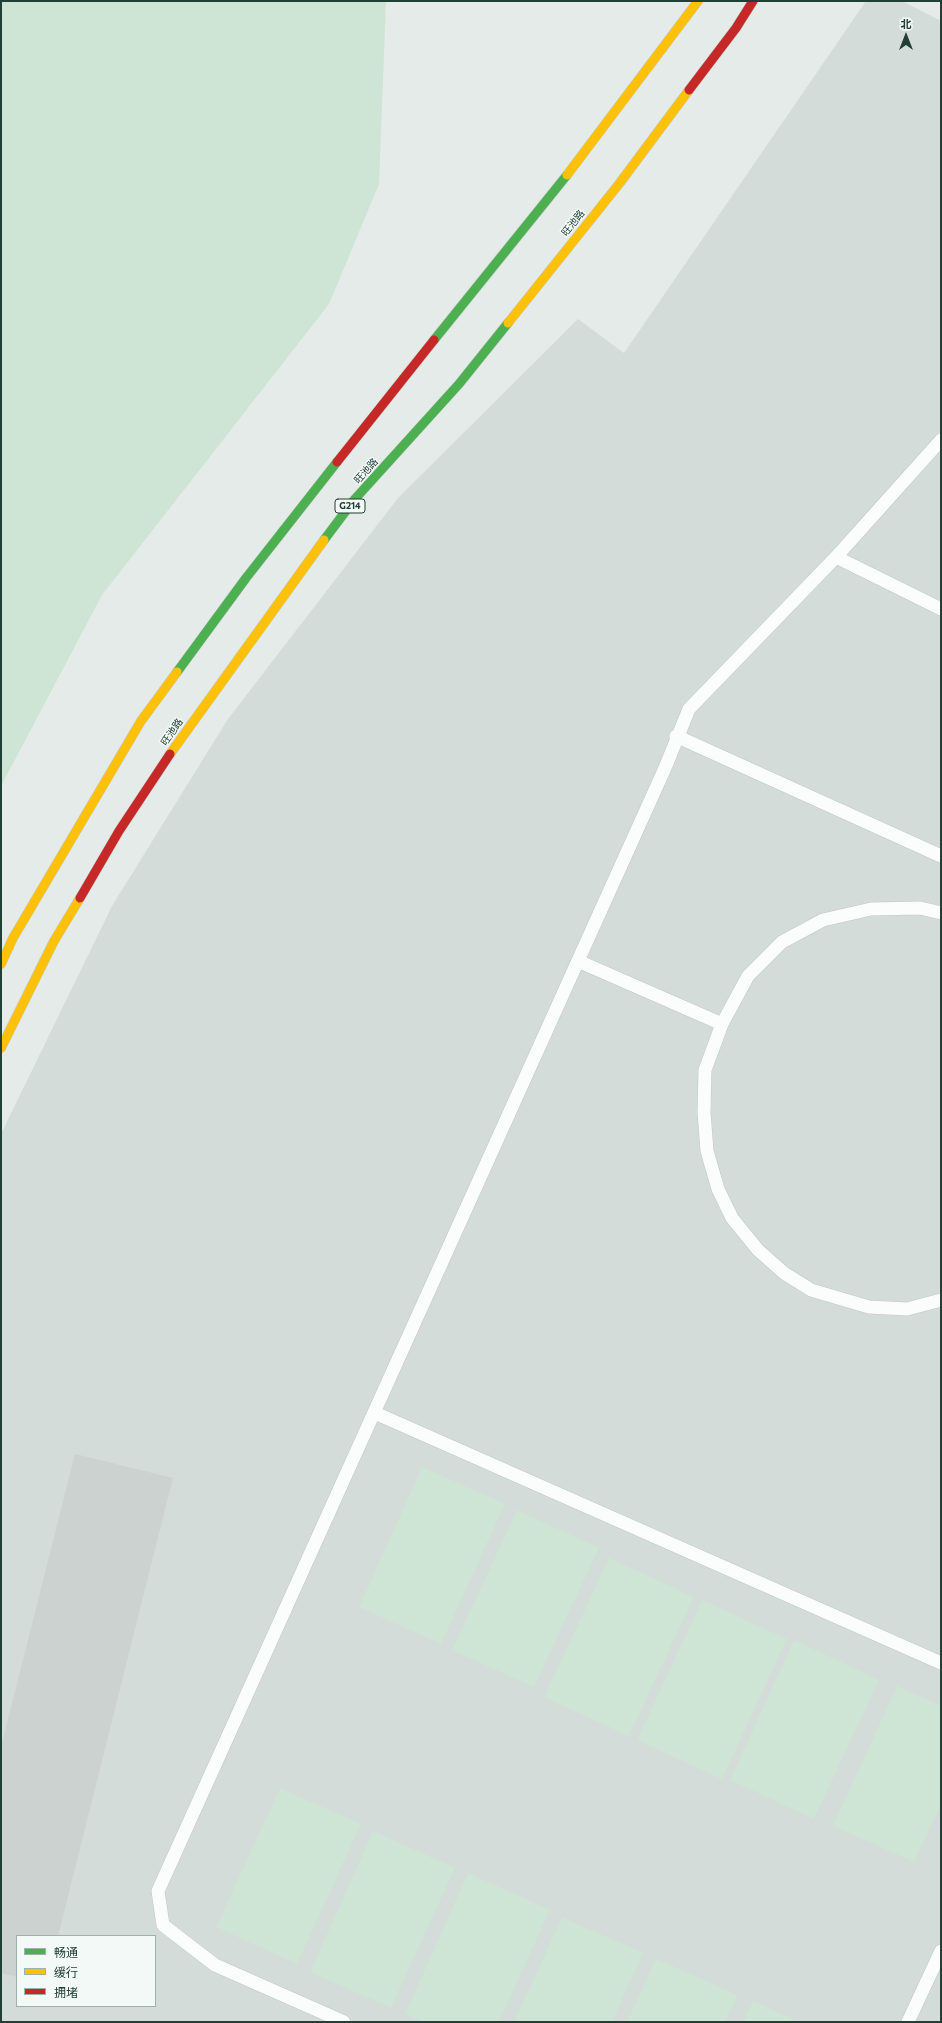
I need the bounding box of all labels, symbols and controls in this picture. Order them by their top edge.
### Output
north arrow [886,16,926,56]
text: 北 [901,17,912,30]
street label: 旺池路 [559,208,587,238]
street label: 旺池路 [352,456,380,486]
road number: G214 [335,499,365,513]
street label: 旺池路 [158,716,186,748]
legend [16,1935,156,2007]
text: 畅通 [54,1945,78,1959]
text: 缓行 [54,1965,78,1979]
text: 拥堵 [54,1985,78,1999]

